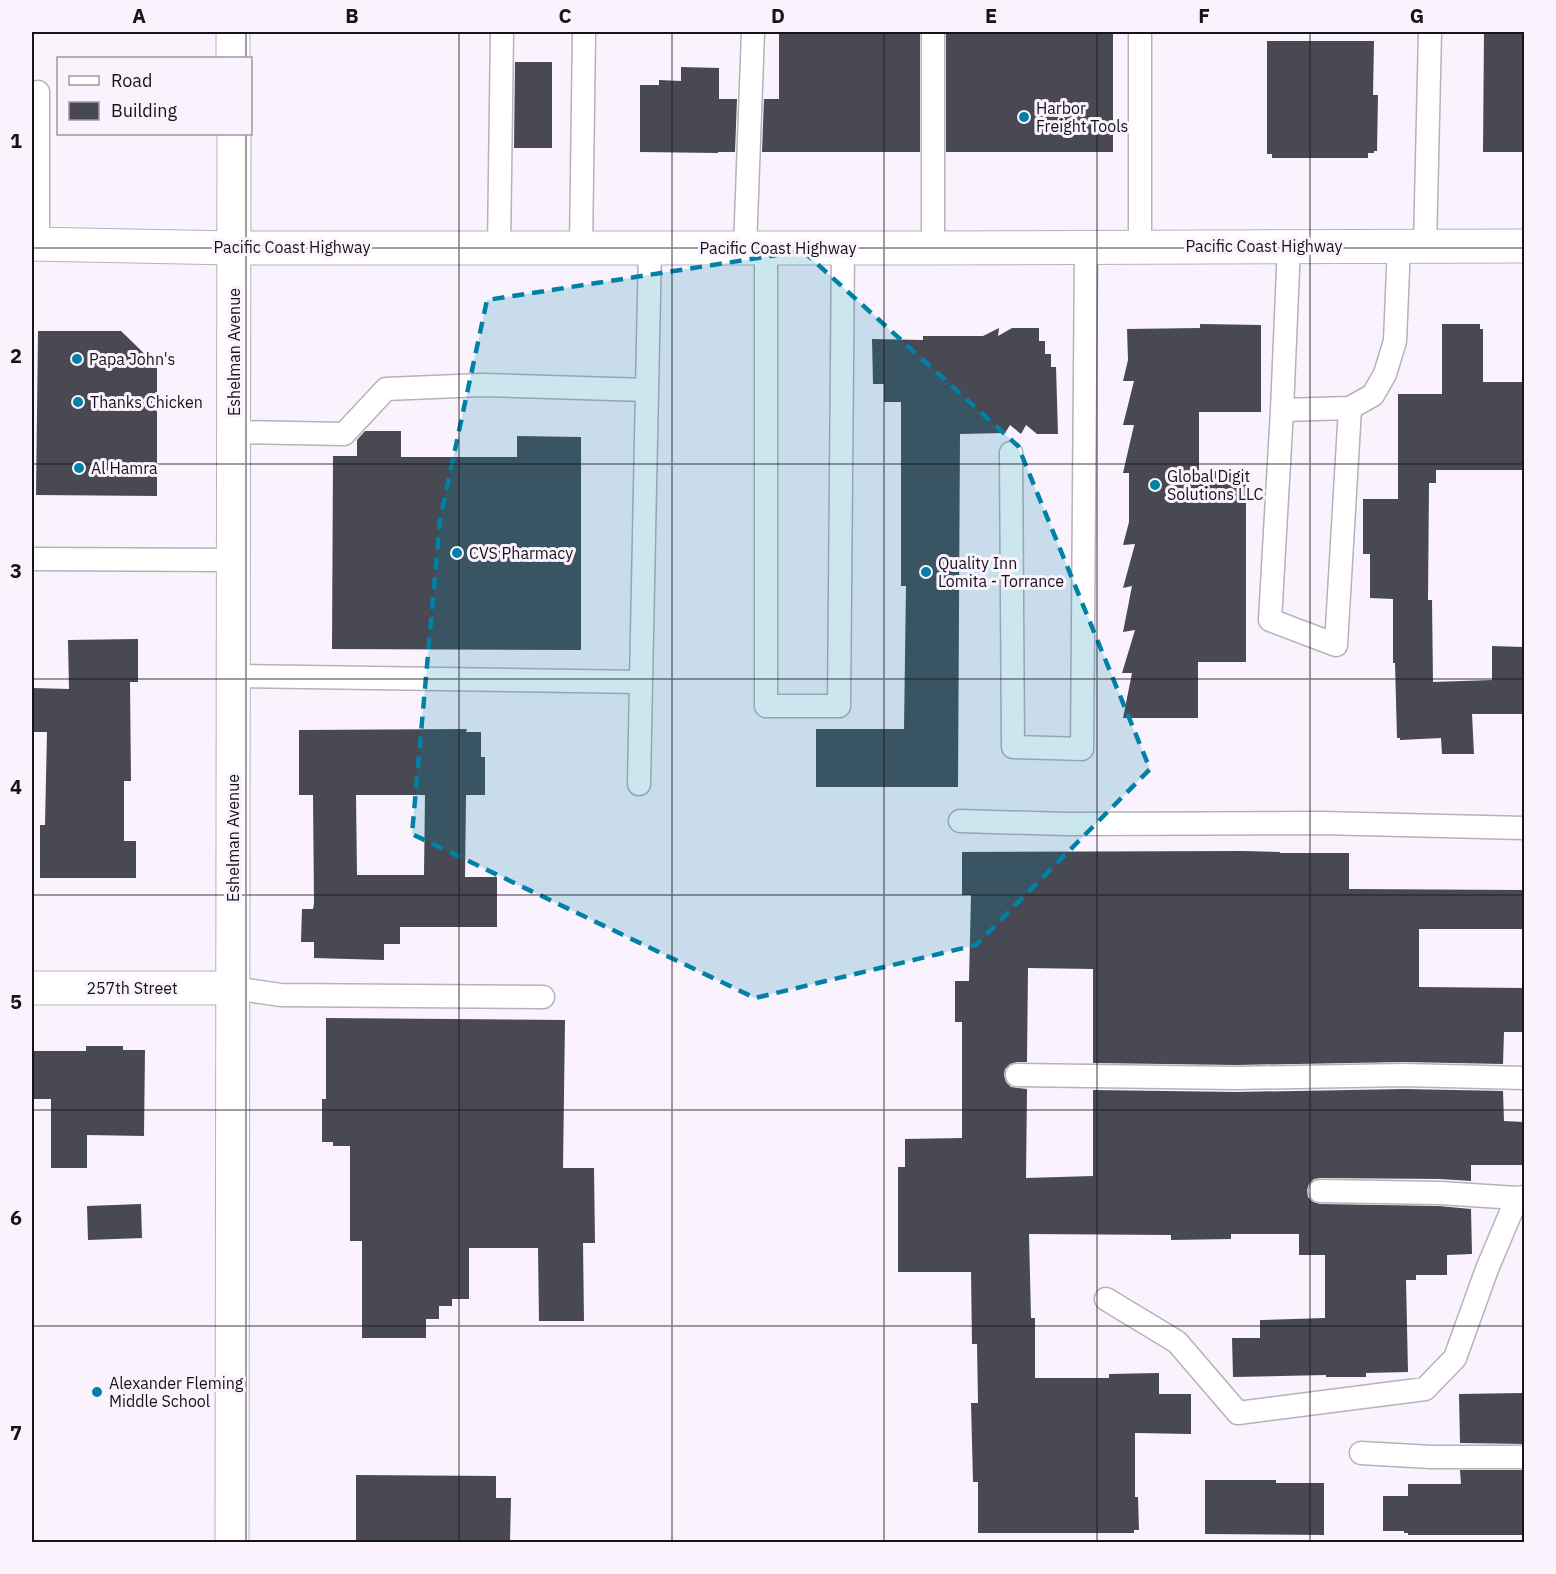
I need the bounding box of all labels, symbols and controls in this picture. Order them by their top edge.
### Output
text: A [132,2,146,29]
text: B [345,2,359,29]
text: C [558,2,572,29]
text: D [771,2,785,29]
text: E [985,2,997,29]
text: F [1198,2,1210,29]
text: G [1410,2,1424,29]
legend [57,57,252,135]
text: Road [111,69,152,92]
place label: Harbor Freight Tools [1036,98,1128,136]
text: Building [111,99,178,122]
marker: Harbor Freight Tools [1017,110,1031,124]
text: 1 [10,127,22,154]
street label: Pacific Coast Highway [1186,236,1342,256]
street label: Pacific Coast Highway [214,237,370,257]
street label: Pacific Coast Highway [700,238,856,258]
street label: Eshelman Avenue [224,288,244,416]
text: 2 [10,342,22,369]
place label: Papa John's [89,349,175,369]
marker: Papa John's [70,352,84,366]
place label: Thanks Chicken [90,392,203,412]
marker: Thanks Chicken [71,395,85,409]
place label: Al Hamra [91,458,158,478]
marker: Al Hamra [72,461,86,475]
place label: Global Digit Solutions LLC [1167,466,1263,504]
marker: Global Digit Solutions LLC [1148,478,1162,492]
place label: CVS Pharmacy [469,543,573,563]
marker: CVS Pharmacy [450,546,464,560]
place label: Quality Inn Lomita - Torrance [938,553,1064,591]
text: 3 [10,557,22,584]
marker: Quality Inn Lomita - Torrance [919,565,933,579]
text: 4 [10,773,22,800]
street label: Eshelman Avenue [223,774,243,902]
street label: 257th Street [86,978,178,998]
text: 5 [10,988,22,1015]
text: 6 [10,1204,22,1231]
place label: Alexander Fleming Middle School [109,1373,244,1411]
marker: Alexander Fleming Middle School [90,1385,104,1399]
text: 7 [10,1419,22,1446]

